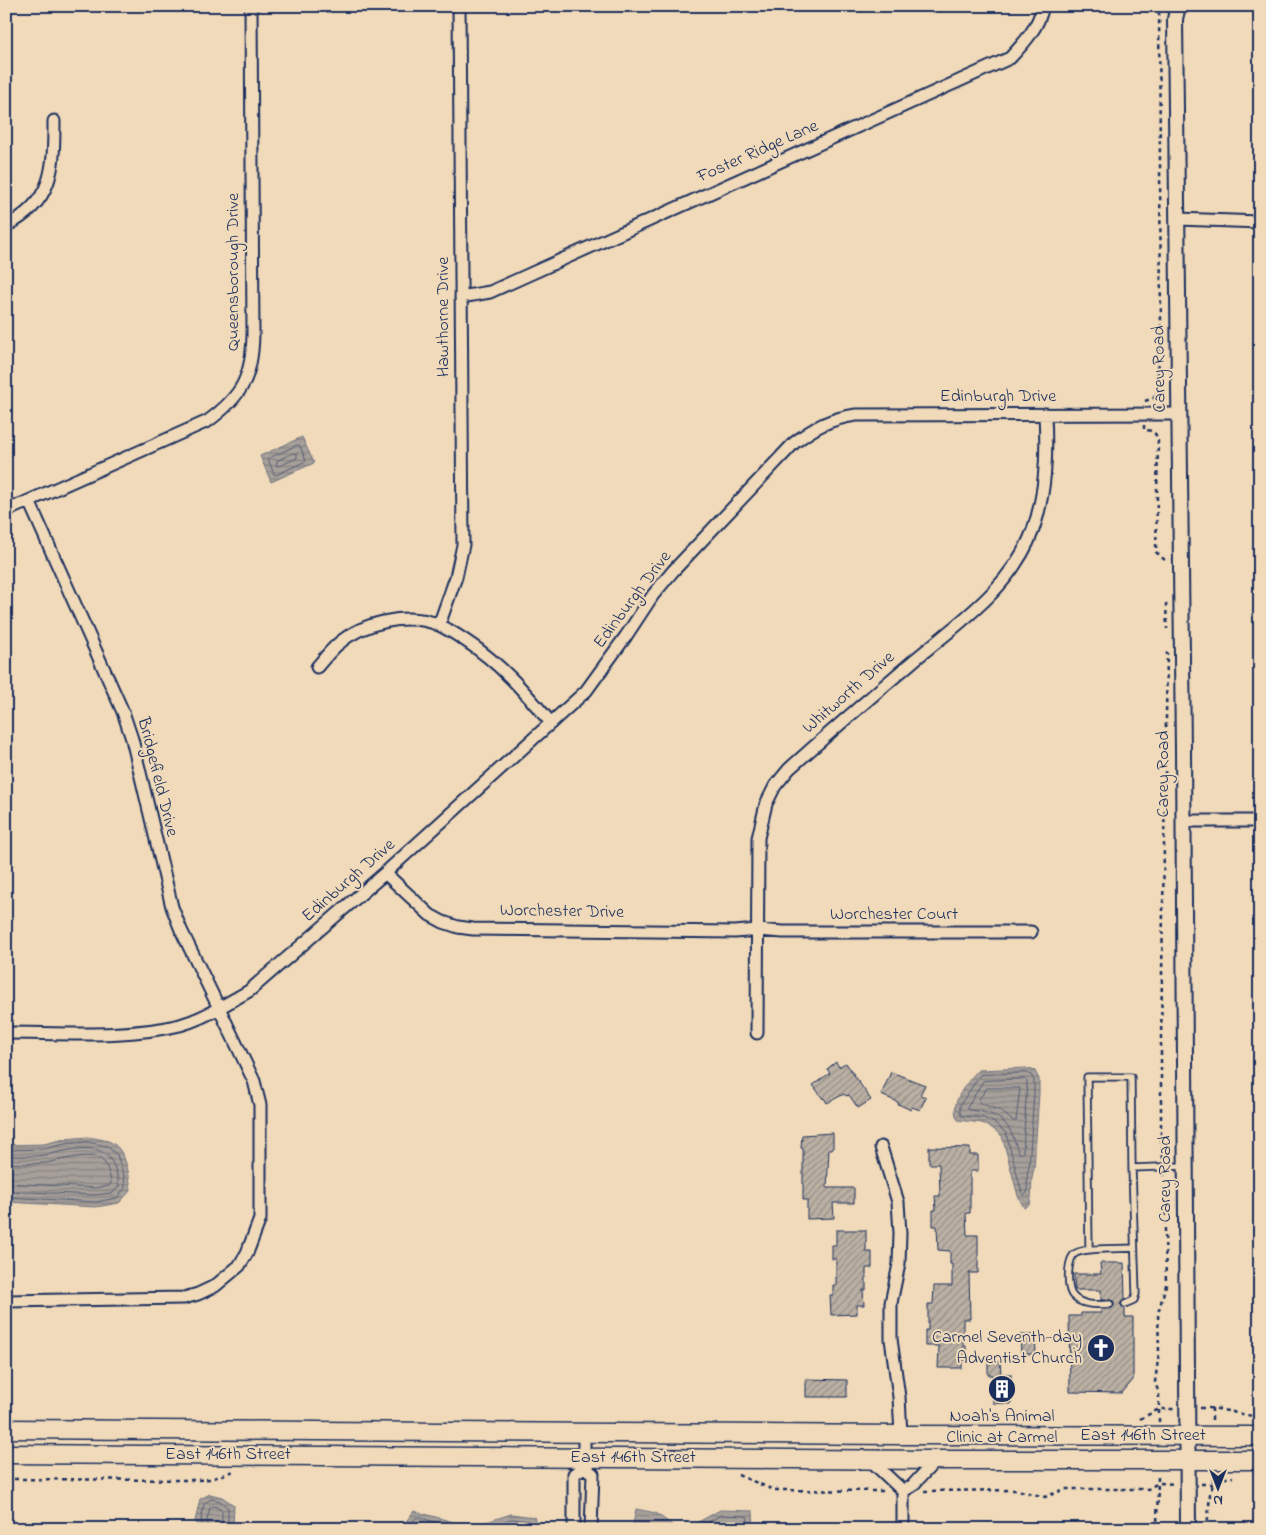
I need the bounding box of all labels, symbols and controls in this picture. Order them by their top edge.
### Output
street label: Foster Ridge Lane [692,113,824,192]
street label: Queensborough Drive [221,192,248,351]
street label: Hawthorne Drive [431,256,457,377]
street label: Carey Road [1146,325,1174,413]
street label: Edinburgh Drive [940,384,1057,411]
street label: Edinburgh Drive [588,545,680,655]
street label: Whitworth Drive [797,645,902,741]
street label: Bridgefield Drive [128,714,185,841]
street label: Carey Road [1151,731,1177,817]
street label: Edinburgh Drive [297,832,403,930]
street label: Worchester Drive [500,898,625,926]
street label: Worchester Court [830,902,958,928]
street label: Carey Road [1153,1136,1179,1222]
place label: Carmel Seventh-day Adventist Church [932,1325,1082,1372]
church icon: Carmel Seventh-day Adventist Church [1086,1333,1116,1363]
building icon: Noah's Animal Clinic at Carmel [987,1374,1017,1404]
place label: Noah's Animal Clinic at Carmel [946,1404,1058,1451]
street label: East 146th Street [1080,1423,1206,1449]
street label: East 146th Street [165,1442,291,1468]
street label: East 146th Street [570,1445,696,1471]
north arrow [1194,1462,1244,1512]
text: N [1213,1489,1223,1510]

